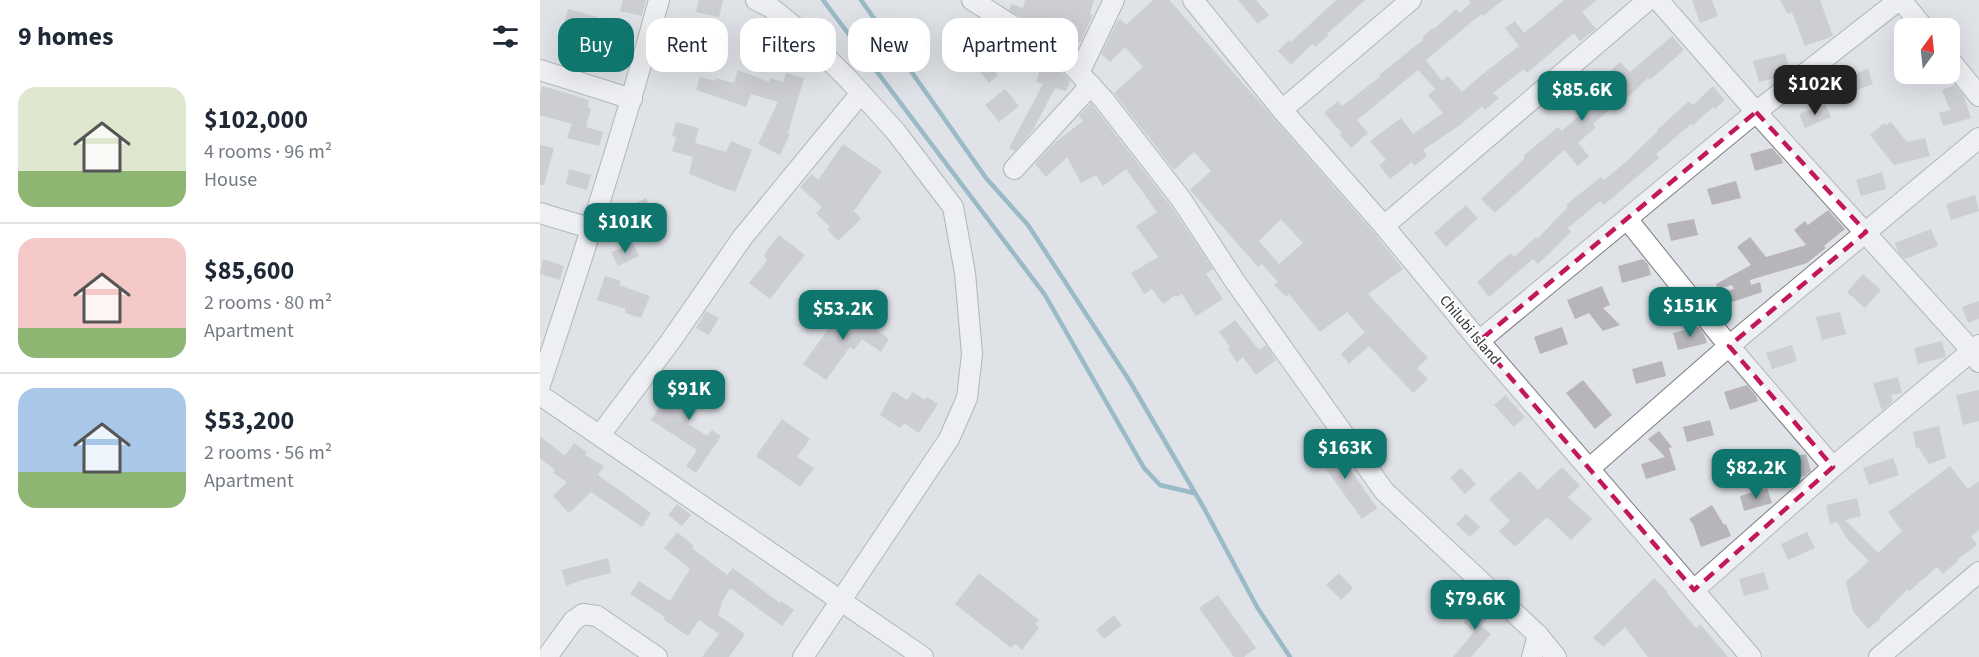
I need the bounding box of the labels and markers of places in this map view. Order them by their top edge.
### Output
pin: $102K [1773,65,1857,116]
pin: $85.6K [1533,71,1631,122]
pin: $101K [583,203,667,254]
pin: $151K [1648,287,1732,338]
pin: $53.2K [794,290,892,341]
pin: $91K [653,370,725,421]
pin: $163K [1303,429,1387,480]
pin: $82.2K [1707,449,1805,500]
pin: $79.6K [1426,580,1524,631]

